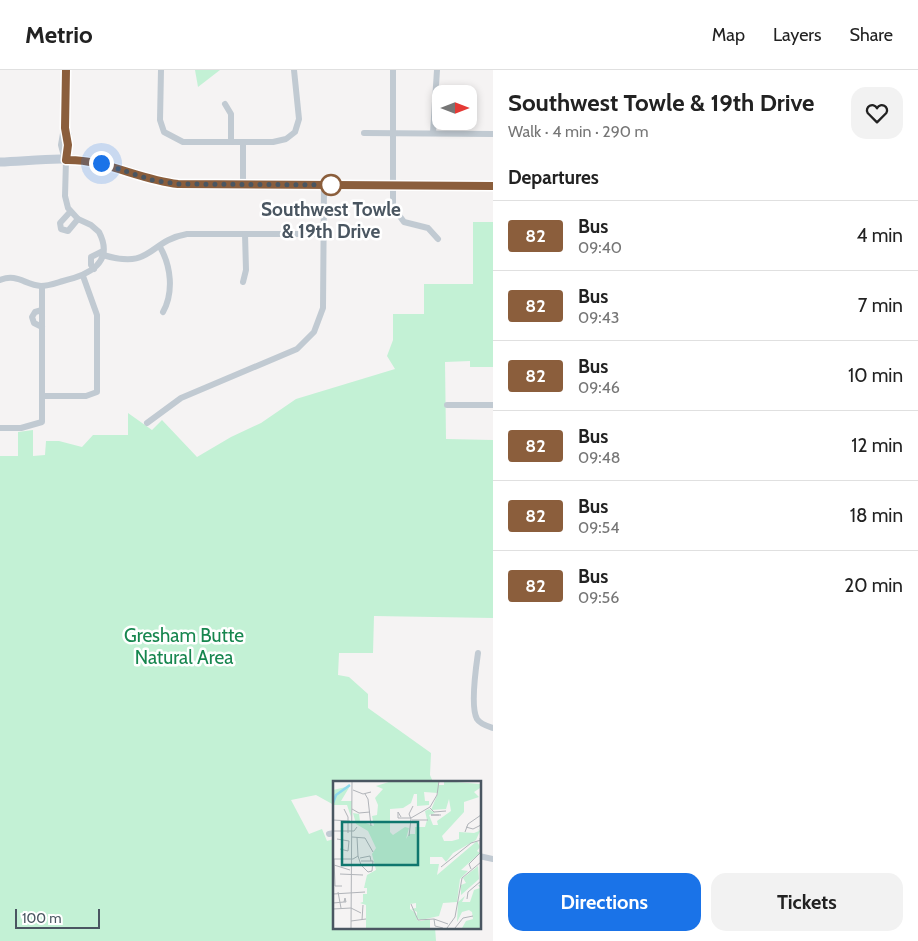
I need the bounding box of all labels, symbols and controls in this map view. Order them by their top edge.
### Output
text: Metrio [25,20,93,49]
text: Map [712,24,745,46]
text: Layers [773,24,822,46]
text: Share [850,24,893,46]
north arrow [432,85,478,130]
map controls [432,85,477,130]
button: heart [851,87,903,139]
text: Southwest Towle & 19th Drive [508,88,814,117]
text: Walk · 4 min · 290 m [508,122,649,141]
your location [89,151,114,176]
text: Departures [508,166,599,189]
marker: Southwest Towle & 19th Drive [320,174,342,196]
place label: Southwest Towle & 19th Drive [261,198,401,243]
text: Bus [578,215,608,238]
text: 4 min [856,224,903,247]
text: 82 [525,225,546,247]
text: 09:40 [578,238,622,257]
text: Bus [578,285,608,308]
text: 7 min [858,294,903,317]
text: 82 [525,295,546,317]
text: 09:43 [578,308,620,327]
text: Bus [578,355,608,378]
text: 10 min [848,364,903,387]
text: 82 [525,365,546,387]
text: 09:46 [578,378,620,397]
text: Bus [578,425,608,448]
text: 12 min [851,434,903,457]
text: 82 [525,435,546,457]
text: 09:48 [578,448,621,467]
text: Bus [578,495,608,518]
text: 18 min [850,504,903,527]
text: 82 [525,505,546,527]
text: 09:54 [578,518,620,537]
text: Bus [578,565,608,588]
text: 20 min [844,574,903,597]
text: 82 [525,575,546,597]
text: 09:56 [578,588,619,607]
park label: Gresham Butte Natural Area [124,624,244,669]
inset map [333,781,480,928]
button: Directions [508,873,701,931]
button: Tickets [711,873,903,931]
scale bar [15,906,100,929]
text: 100 m [22,909,62,927]

